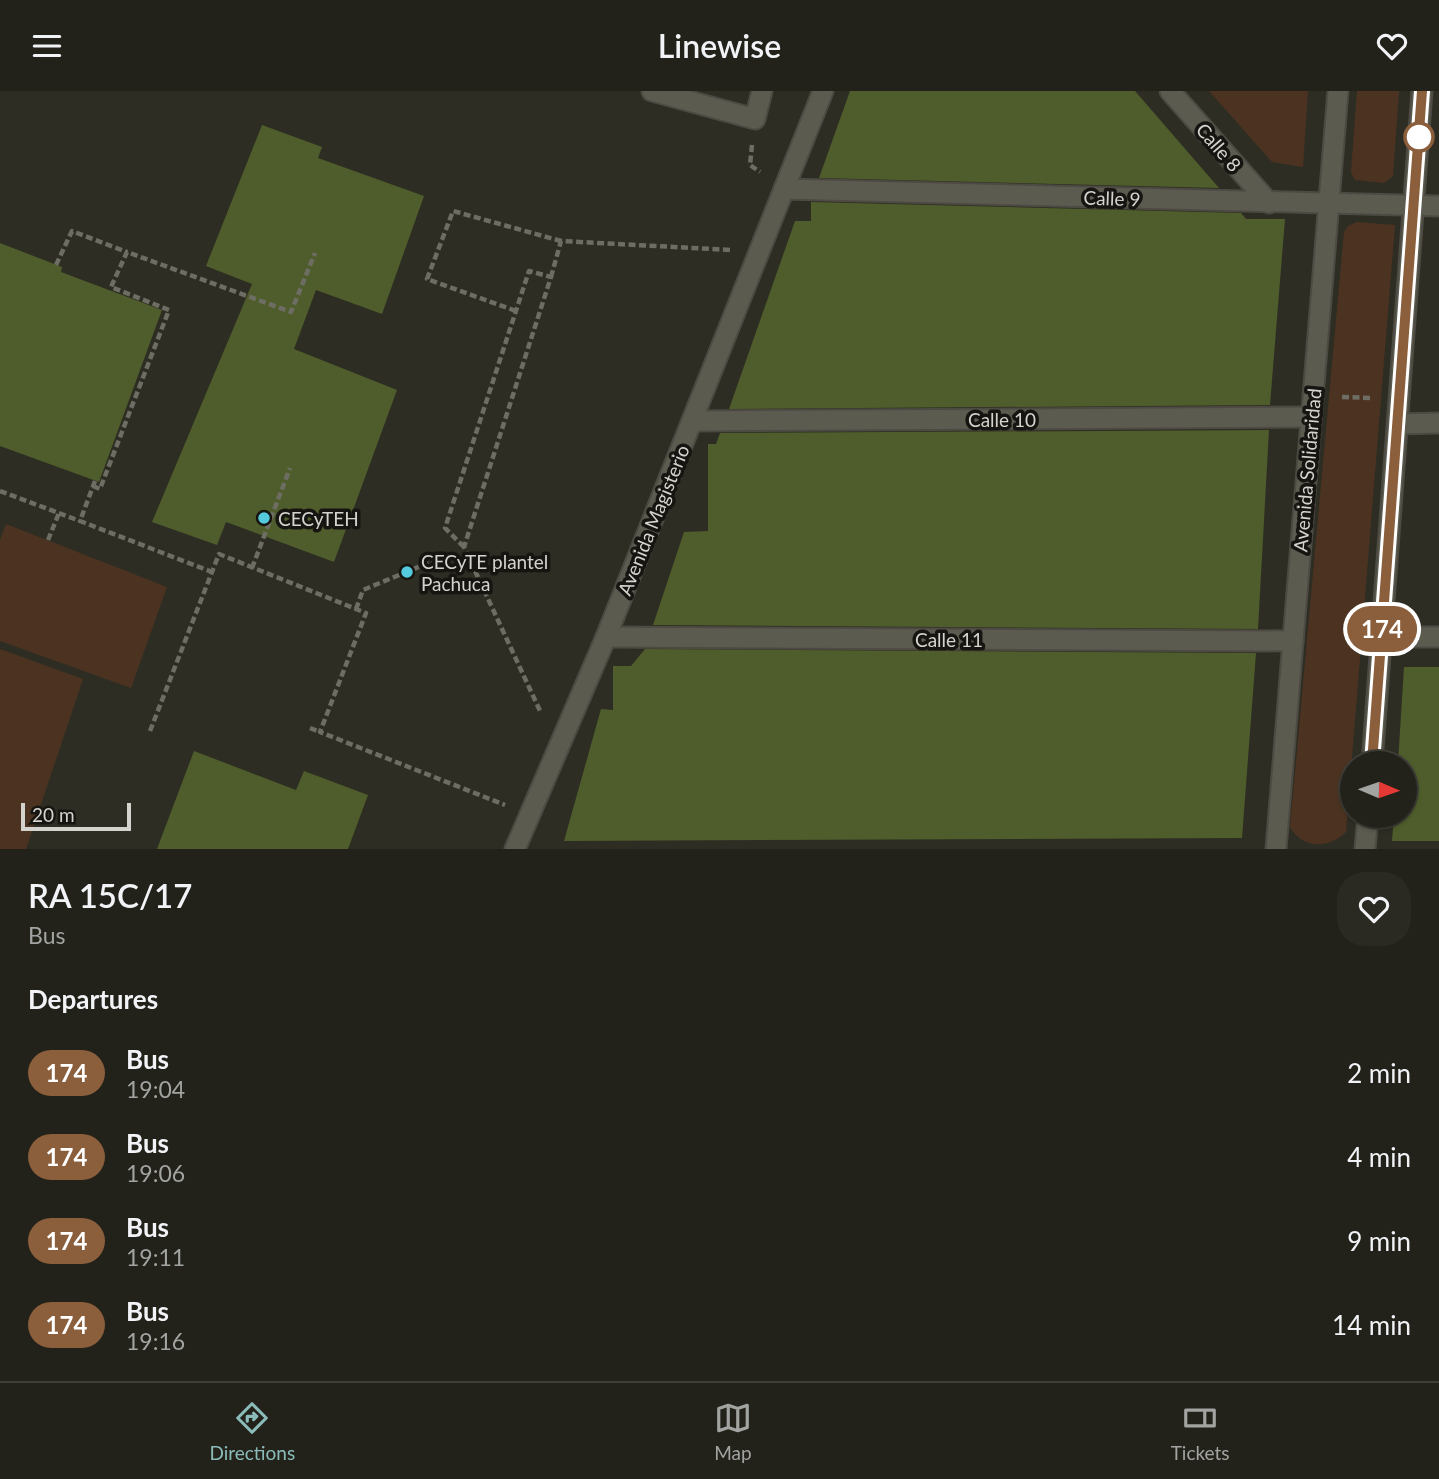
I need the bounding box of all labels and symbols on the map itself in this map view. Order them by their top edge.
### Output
street label: Calle 8 [1192,118,1246,176]
unlabelled marker [1404,122,1434,152]
street label: Calle 9 [1083,186,1141,210]
street label: Avenida Solidaridad [1288,387,1326,553]
street label: Calle 10 [968,408,1036,431]
street label: Avenida Magisterio [612,441,694,599]
place label: CECyTEH [278,507,359,530]
marker: CECyTEH [256,510,272,526]
place label: CECyTE plantel Pachuca [421,550,548,595]
marker: CECyTE plantel Pachuca [399,564,415,580]
line badge: 174 [1342,606,1422,652]
street label: Calle 11 [915,628,983,651]
north arrow [1340,751,1418,828]
scale bar [21,800,131,832]

